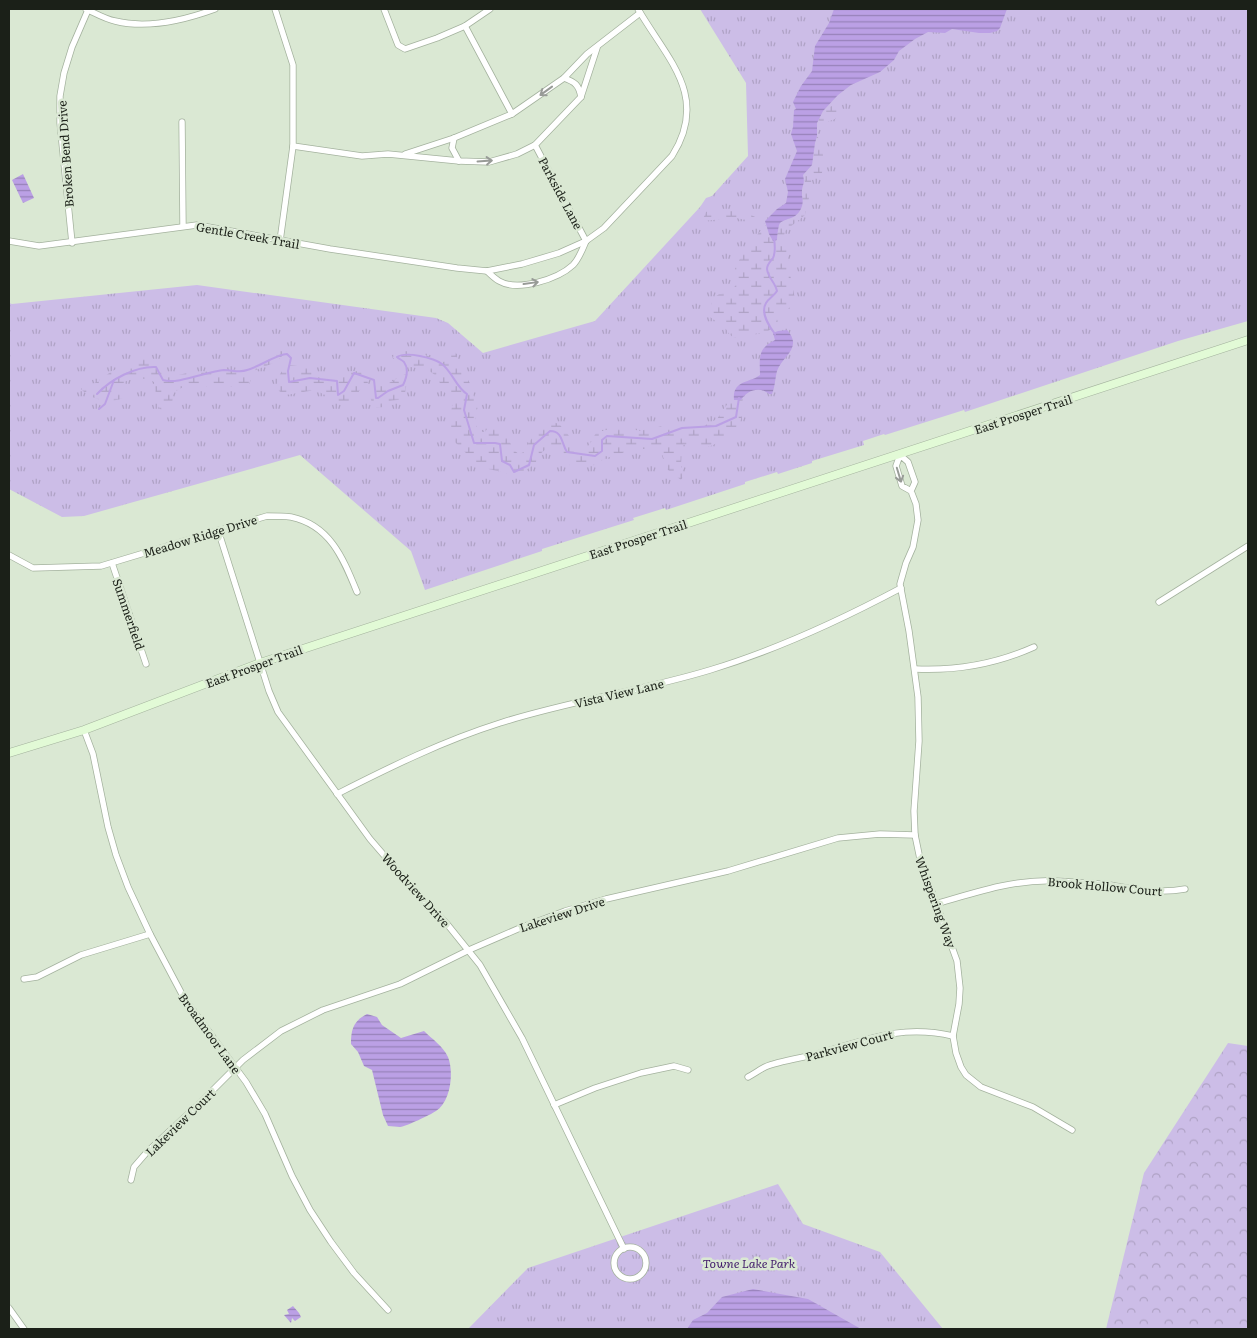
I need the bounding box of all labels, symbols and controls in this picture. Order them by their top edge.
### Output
one-way arrow [540,85,554,96]
street label: Broken Bend Drive [52,100,78,208]
street label: Parkside Lane [534,154,588,232]
one-way arrow [477,156,493,165]
street label: Gentle Creek Trail [195,217,301,253]
one-way arrow [522,278,538,288]
street label: East Prosper Trail [972,390,1074,438]
one-way arrow [895,467,905,483]
street label: Meadow Ridge Drive [141,510,259,562]
street label: East Prosper Trail [587,515,689,563]
street label: Summerfield [108,576,150,653]
street label: East Prosper Trail [203,640,305,692]
street label: Vista View Lane [573,674,665,712]
street label: Woodview Drive [378,849,454,931]
street label: Whispering Way [911,854,961,950]
street label: Brook Hollow Court [1047,872,1163,900]
street label: Lakeview Drive [517,892,607,936]
street label: Broadmoor Lane [175,989,245,1077]
street label: Parkview Court [803,1025,895,1065]
street label: Lakeview Court [141,1084,219,1160]
park label: Towne Lake Park [703,1254,796,1272]

